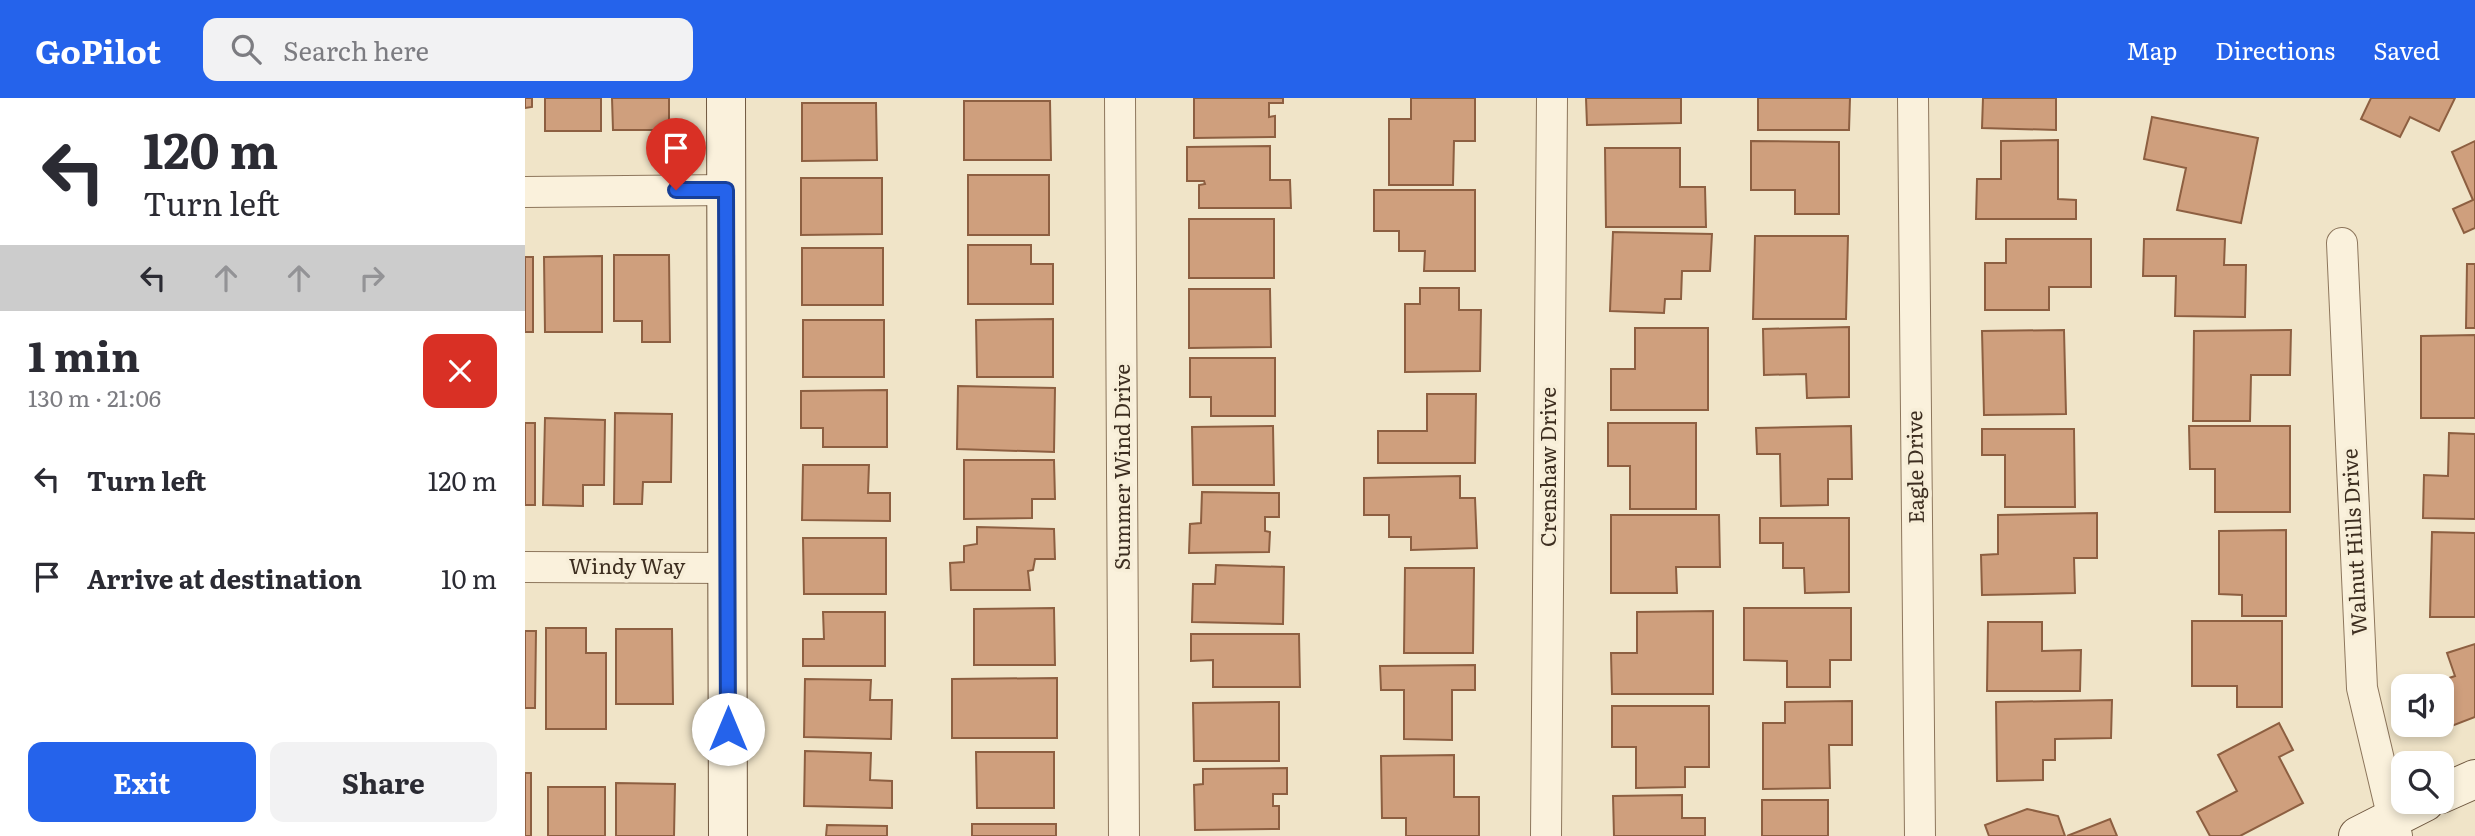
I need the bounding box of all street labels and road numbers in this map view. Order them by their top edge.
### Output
street label: Summer Wind Drive [1105,364,1136,570]
street label: Crenshaw Drive [1531,387,1562,547]
street label: Eagle Drive [1897,410,1930,524]
street label: Walnut Hills Drive [2332,448,2373,636]
street label: Windy Way [569,549,686,580]

